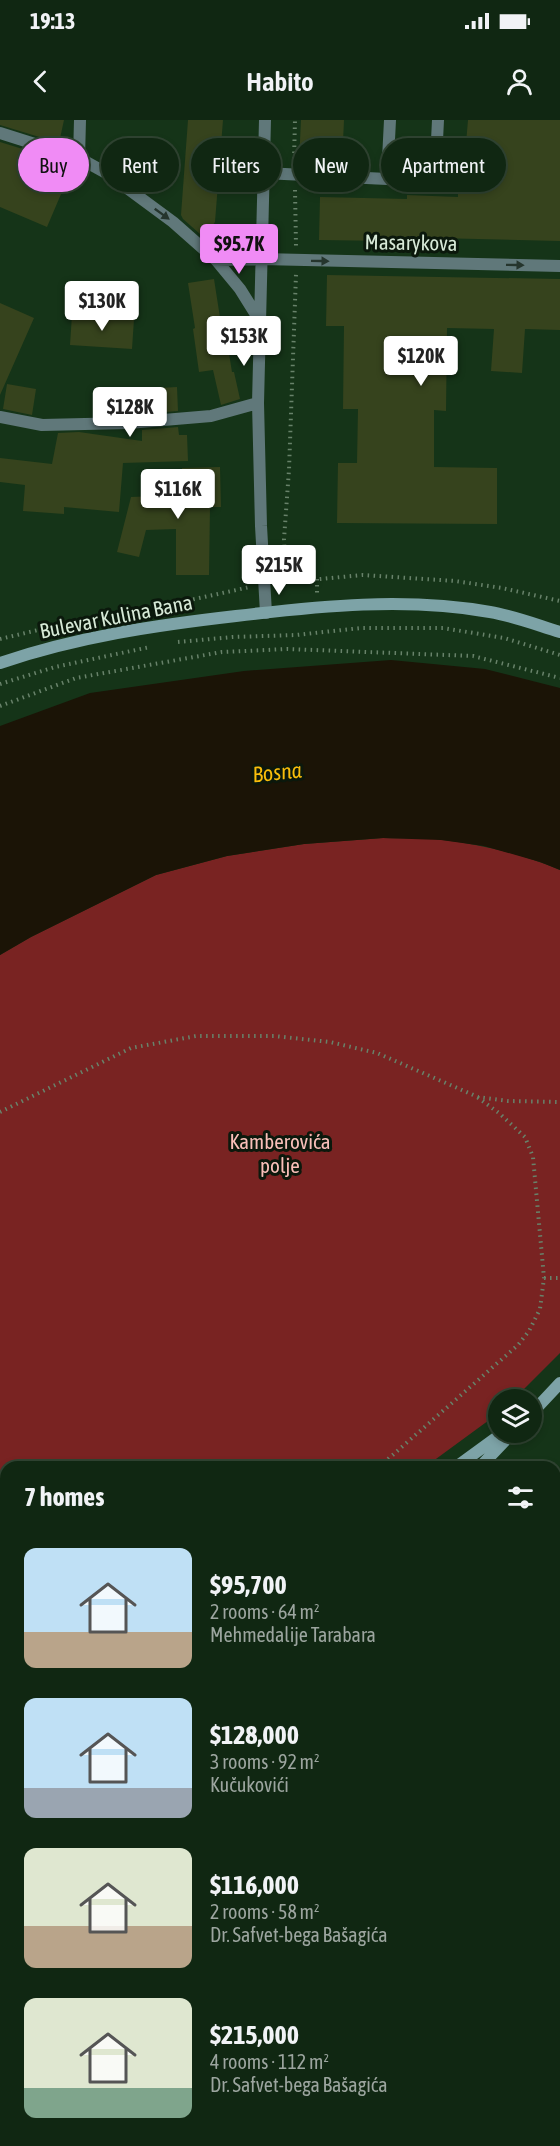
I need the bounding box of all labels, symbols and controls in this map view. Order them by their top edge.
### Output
text: 19:13 [30,8,75,34]
icon: back [24,65,57,98]
icon: person [503,65,536,98]
text: Habito [246,66,314,97]
chip: Buy [18,138,89,192]
chip: Rent [101,138,179,192]
chip: Filters [191,138,281,192]
chip: New [293,138,369,192]
chip: Apartment [381,138,506,192]
one-way arrow [154,208,170,220]
pin: $95.7K [190,224,288,275]
street label: Masarykova [365,229,457,255]
text: $95.7K [214,232,264,255]
one-way arrow [311,256,330,265]
one-way arrow [506,260,525,270]
pin: $130K [60,281,144,332]
text: $130K [79,289,125,312]
pin: $153K [202,316,286,367]
text: $153K [221,324,267,347]
pin: $120K [379,336,463,387]
text: $120K [398,344,444,367]
pin: $128K [88,387,172,438]
text: $128K [107,395,153,418]
pin: $116K [136,469,220,520]
text: $116K [155,477,201,500]
pin: $215K [237,545,321,596]
text: $215K [256,553,302,576]
street label: Bulevar Kulina Bana [37,589,194,643]
water label: Bosna [251,756,303,788]
park label: Kamberovića polje [229,1129,331,1177]
map controls [488,1389,542,1443]
button: layers [488,1389,542,1443]
icon: filters [504,1481,537,1514]
text: 7 homes [24,1482,104,1512]
text: $95,700 [210,1570,287,1600]
icon: home [72,1572,144,1644]
text: 2 rooms · 64 m² [210,1600,320,1623]
text: Mehmedalije Tarabara [210,1623,376,1646]
text: $128,000 [210,1720,299,1750]
icon: home [72,1722,144,1794]
text: 3 rooms · 92 m² [210,1750,320,1773]
text: Kučukovići [210,1773,289,1796]
text: $116,000 [210,1870,299,1900]
icon: home [72,1872,144,1944]
text: 2 rooms · 58 m² [210,1900,320,1923]
text: Dr. Safvet-bega Bašagića [210,1923,388,1946]
text: $215,000 [210,2020,299,2050]
icon: home [72,2022,144,2094]
text: 4 rooms · 112 m² [210,2050,329,2073]
text: Dr. Safvet-bega Bašagića [210,2073,388,2096]

